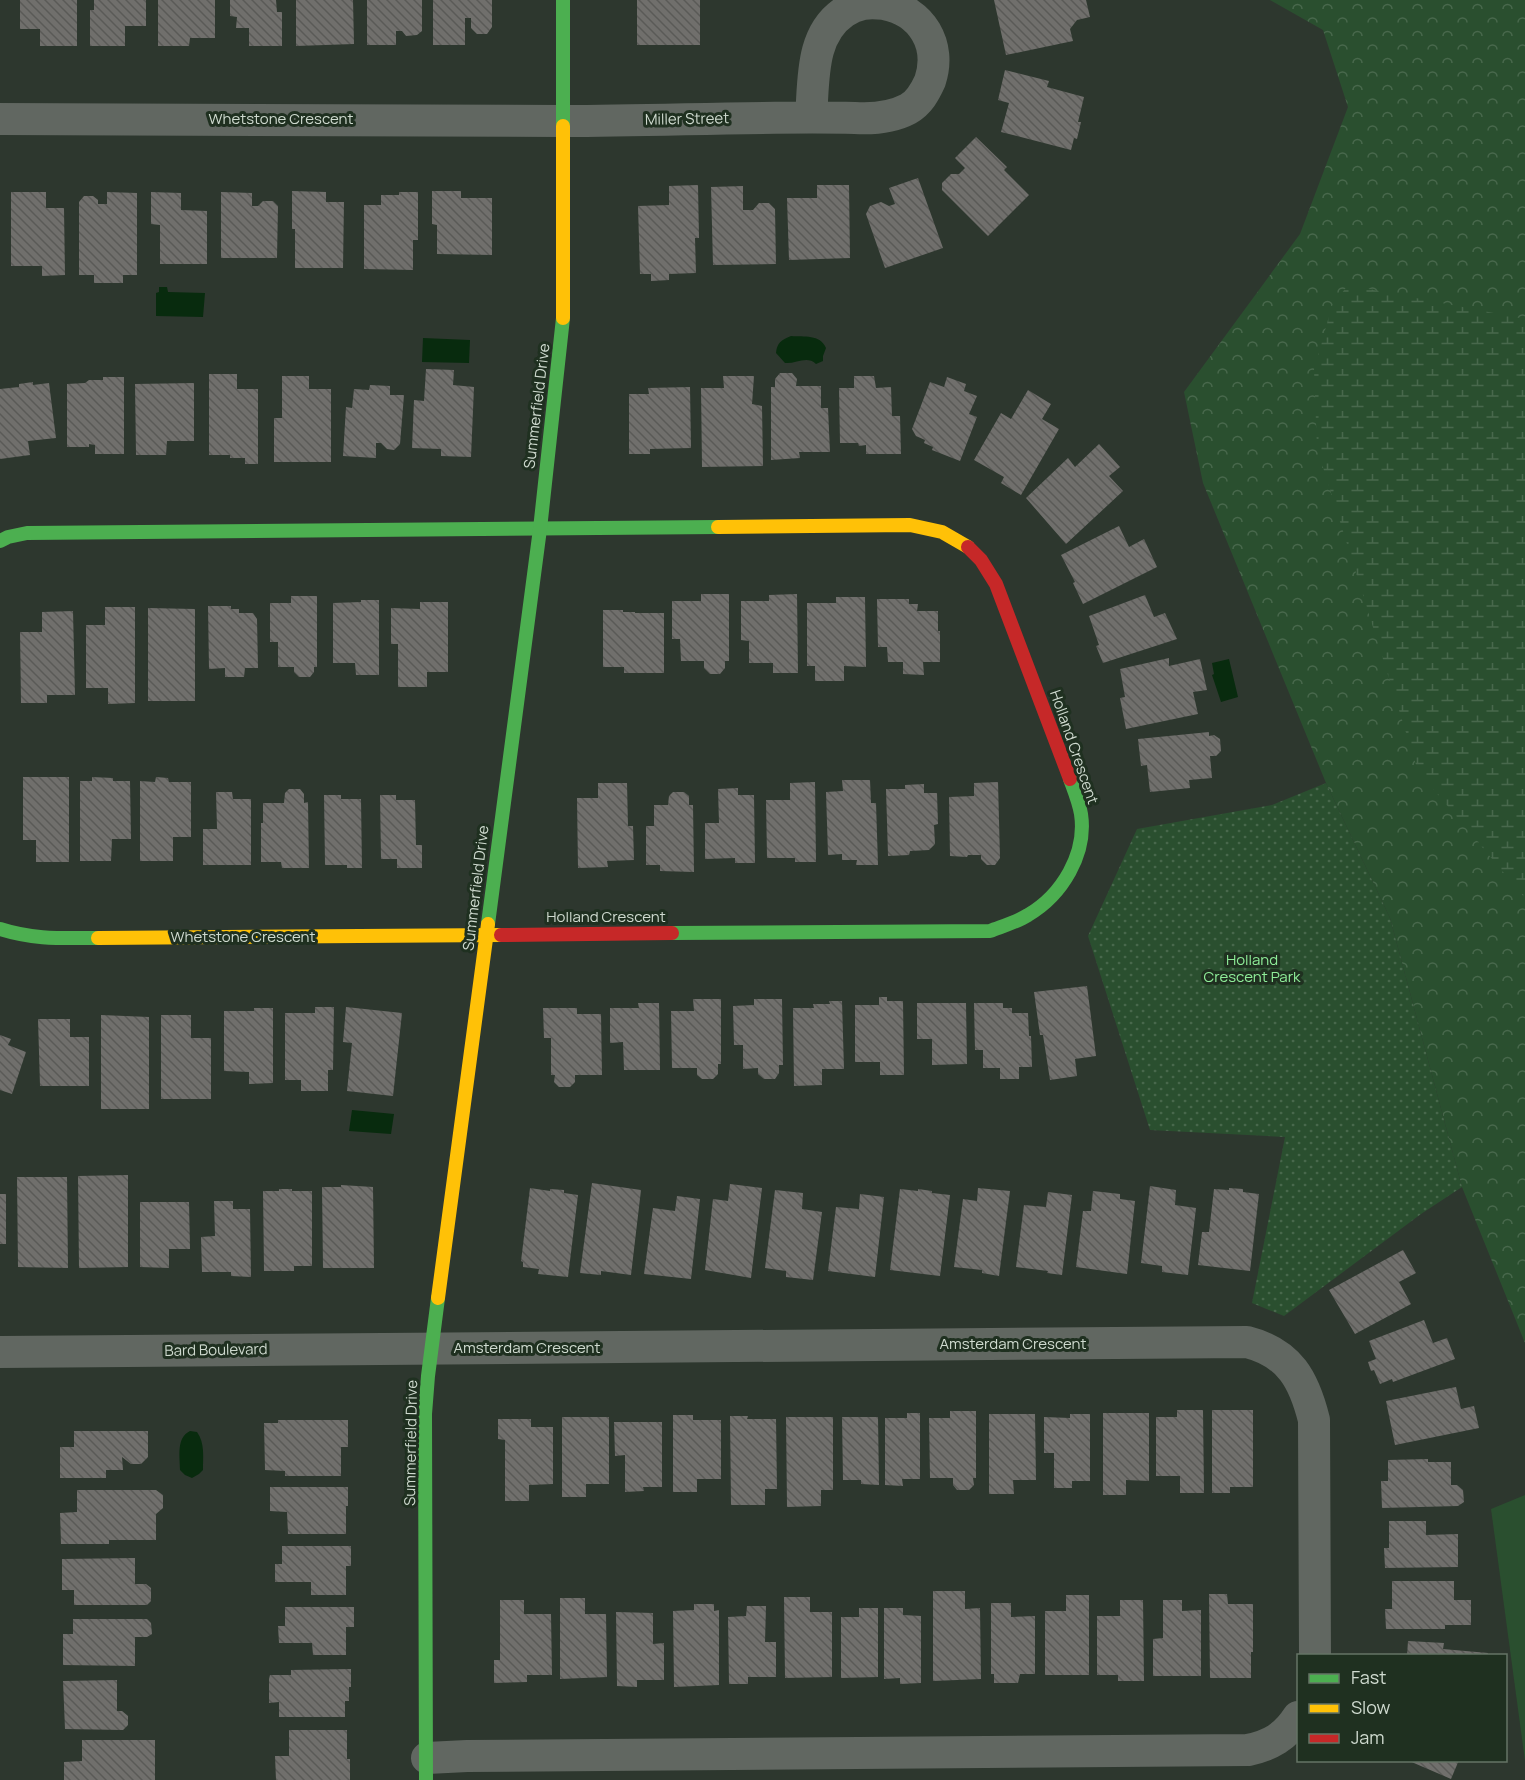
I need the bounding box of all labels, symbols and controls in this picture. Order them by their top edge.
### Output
street label: Miller Street [645,107,729,130]
street label: Whetstone Crescent [209,108,353,129]
street label: Summerfield Drive [518,342,555,470]
street label: Holland Crescent [1045,687,1104,807]
street label: Summerfield Drive [457,824,494,952]
street label: Holland Crescent [546,906,666,927]
street label: Whetstone Crescent [171,926,315,947]
park label: Holland Crescent Park [1203,949,1301,987]
street label: Amsterdam Crescent [940,1333,1086,1354]
street label: Amsterdam Crescent [454,1337,600,1358]
street label: Bard Boulevard [164,1338,268,1361]
street label: Summerfield Drive [399,1380,422,1506]
legend [1297,1654,1507,1762]
text: Fast [1351,1665,1386,1689]
text: Slow [1351,1695,1391,1719]
text: Jam [1351,1725,1385,1749]

